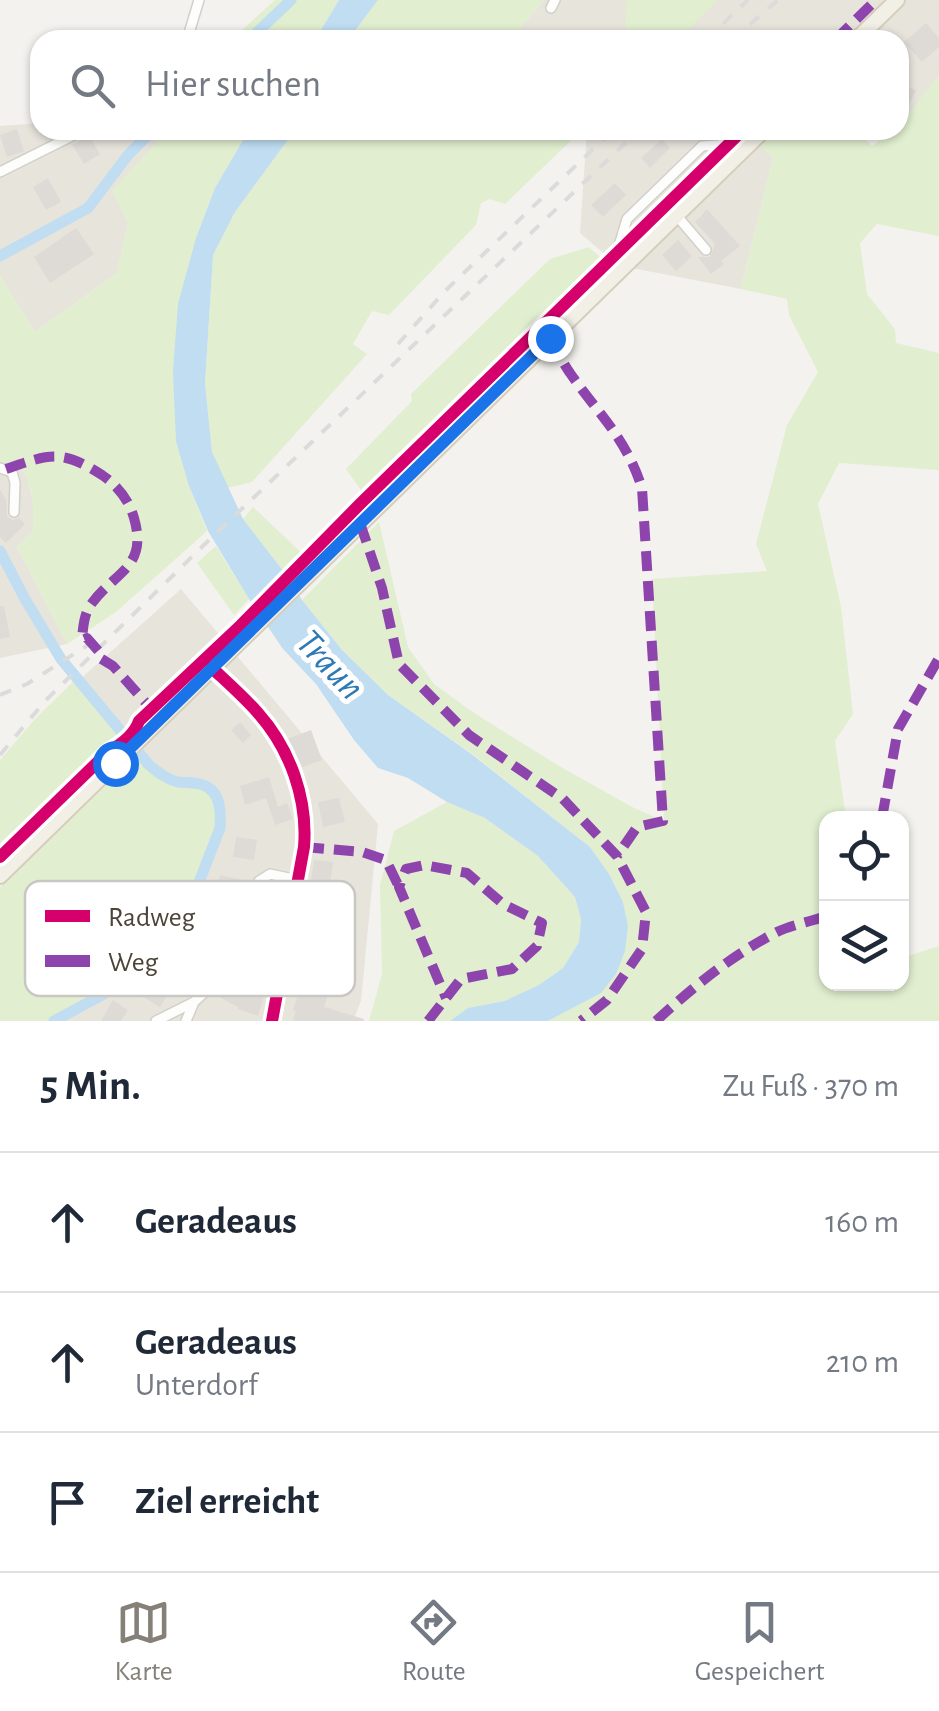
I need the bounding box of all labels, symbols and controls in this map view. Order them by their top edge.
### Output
search box [30,30,909,140]
icon: search [65,58,120,113]
text: Hier suchen [145,66,321,104]
route end [528,316,574,362]
water label: Traun [288,623,371,708]
route start [93,741,139,787]
map controls [819,811,909,991]
button: locate [819,811,909,901]
legend [25,881,355,996]
button: layers [819,901,909,991]
text: Radweg [108,904,195,932]
text: Weg [108,949,158,977]
text: 5 Min. [40,1065,141,1107]
text: Zu Fuß · 370 m [722,1070,899,1102]
icon: ahead [40,1195,95,1250]
text: Geradeaus [135,1203,297,1241]
text: 160 m [825,1206,899,1238]
text: Geradeaus [135,1324,297,1362]
icon: ahead [40,1335,95,1390]
text: 210 m [826,1346,899,1378]
text: Unterdorf [135,1369,258,1401]
icon: arrive [40,1475,95,1530]
text: Ziel erreicht [135,1483,319,1521]
tab: Karte [115,1595,173,1689]
tab: Route [402,1595,466,1689]
tab: Gespeichert [695,1595,824,1689]

